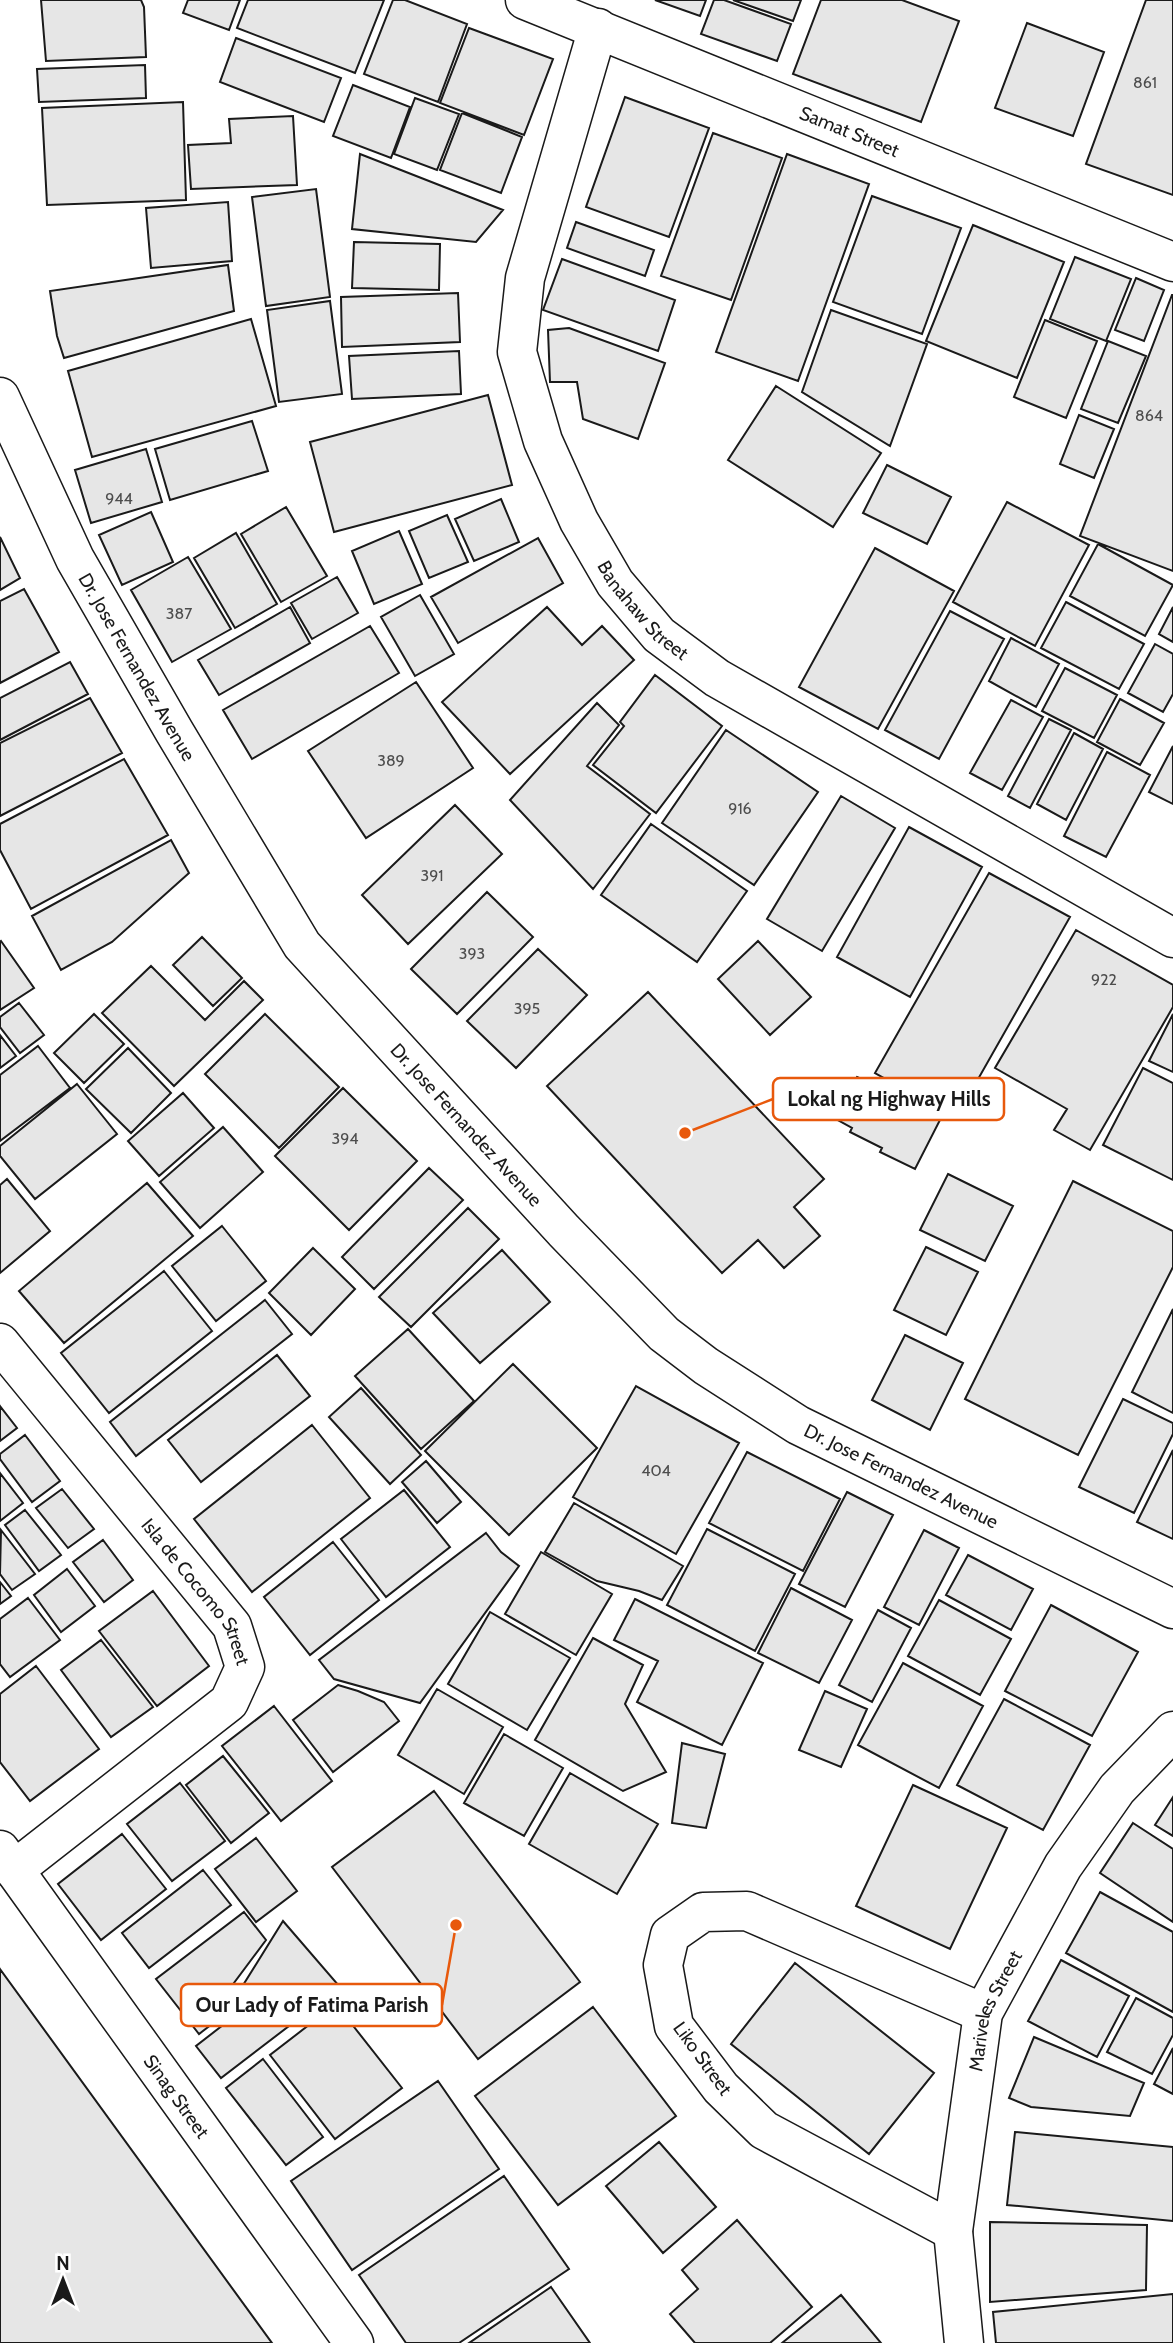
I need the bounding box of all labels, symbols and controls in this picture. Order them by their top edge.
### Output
house number: 861 [1133,73,1157,92]
street label: Samat Street [796,101,903,162]
house number: 864 [1135,406,1163,425]
house number: 944 [105,489,133,508]
street label: Banahaw Street [592,557,693,665]
street label: Dr. Jose Fernandez Avenue [73,569,200,765]
house number: 387 [166,604,192,623]
house number: 389 [377,751,405,770]
house number: 916 [728,799,752,818]
house number: 391 [421,866,443,885]
house number: 393 [459,944,485,963]
house number: 922 [1091,970,1117,989]
house number: 395 [514,999,540,1018]
street label: Dr. Jose Fernandez Avenue [386,1039,547,1212]
callout: Lokal ng Highway Hills [773,1078,1004,1120]
text: Lokal ng Highway Hills [787,1086,991,1111]
house number: 394 [332,1129,359,1148]
street label: Dr. Jose Fernandez Avenue [800,1419,1002,1534]
house number: 404 [641,1461,671,1480]
street label: Isla de Cocomo Street [137,1514,255,1668]
street label: Mariveles Street [964,1946,1027,2073]
callout: Our Lady of Fatima Parish [181,1984,442,2026]
text: Our Lady of Fatima Parish [195,1992,429,2017]
street label: Liko Street [668,2017,737,2100]
street label: Sinag Street [139,2050,214,2143]
north arrow [28,2245,98,2315]
text: N [56,2252,70,2275]

